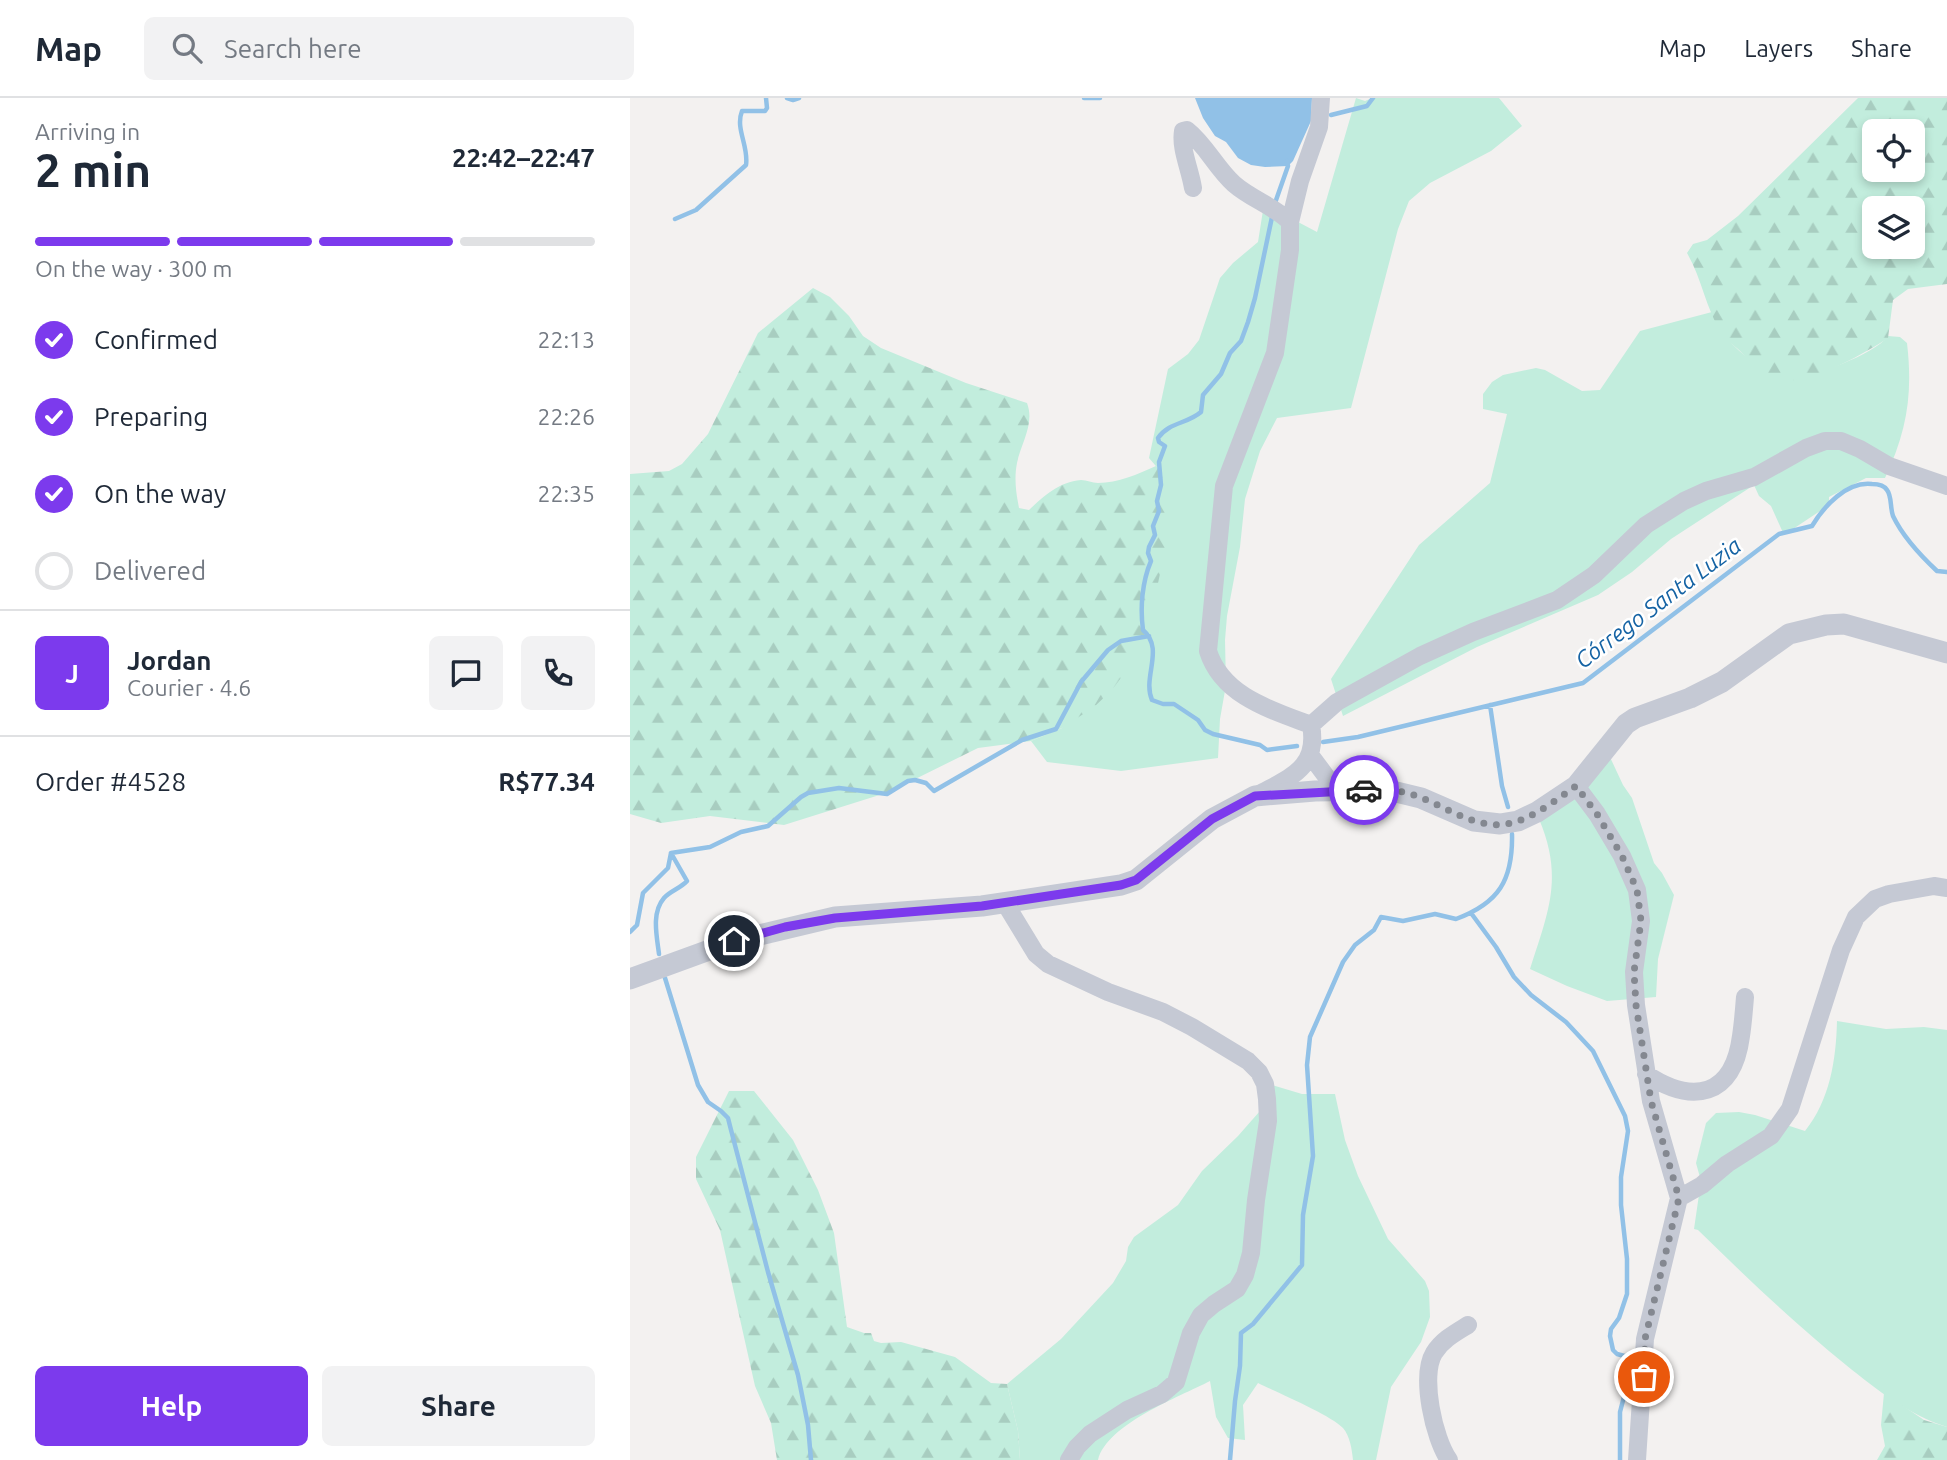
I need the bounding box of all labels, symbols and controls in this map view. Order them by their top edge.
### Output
search box [144,17,634,80]
icon: search [168,29,206,67]
text: Map [35,30,102,67]
text: Search here [224,34,362,63]
text: Map [1659,35,1706,62]
text: Layers [1744,35,1813,62]
text: Share [1851,35,1912,62]
text: Arriving in [35,119,140,144]
map controls [1862,119,1925,259]
button: locate [1862,119,1925,182]
text: 22:42–22:47 [452,143,595,172]
text: 2 min [35,144,151,196]
button: layers [1862,196,1925,259]
text: On the way · 300 m [35,256,232,281]
icon: check [35,321,73,359]
text: Confirmed [94,325,218,354]
text: 22:13 [537,327,595,352]
icon: check [35,398,73,436]
text: Preparing [94,402,208,431]
text: 22:26 [537,404,595,429]
icon: check [35,475,73,513]
text: On the way [94,479,226,508]
text: 22:35 [537,481,595,506]
water label: Córrego Santa Luzia [1570,532,1745,673]
text: Delivered [94,556,206,585]
button: chat [429,636,503,710]
button: phone [521,636,595,710]
text: Jordan [127,646,212,675]
text: J [65,659,79,688]
text: Courier · 4.6 [127,675,251,700]
courier [1329,755,1399,825]
text: Order #4528 [35,767,186,796]
text: R$77.34 [498,767,595,796]
icon: car [1345,771,1383,809]
pin [704,911,764,971]
icon: home [715,922,753,960]
pin [1614,1347,1674,1407]
icon: bag [1625,1358,1663,1396]
button: Help [35,1366,308,1446]
button: Share [322,1366,595,1446]

